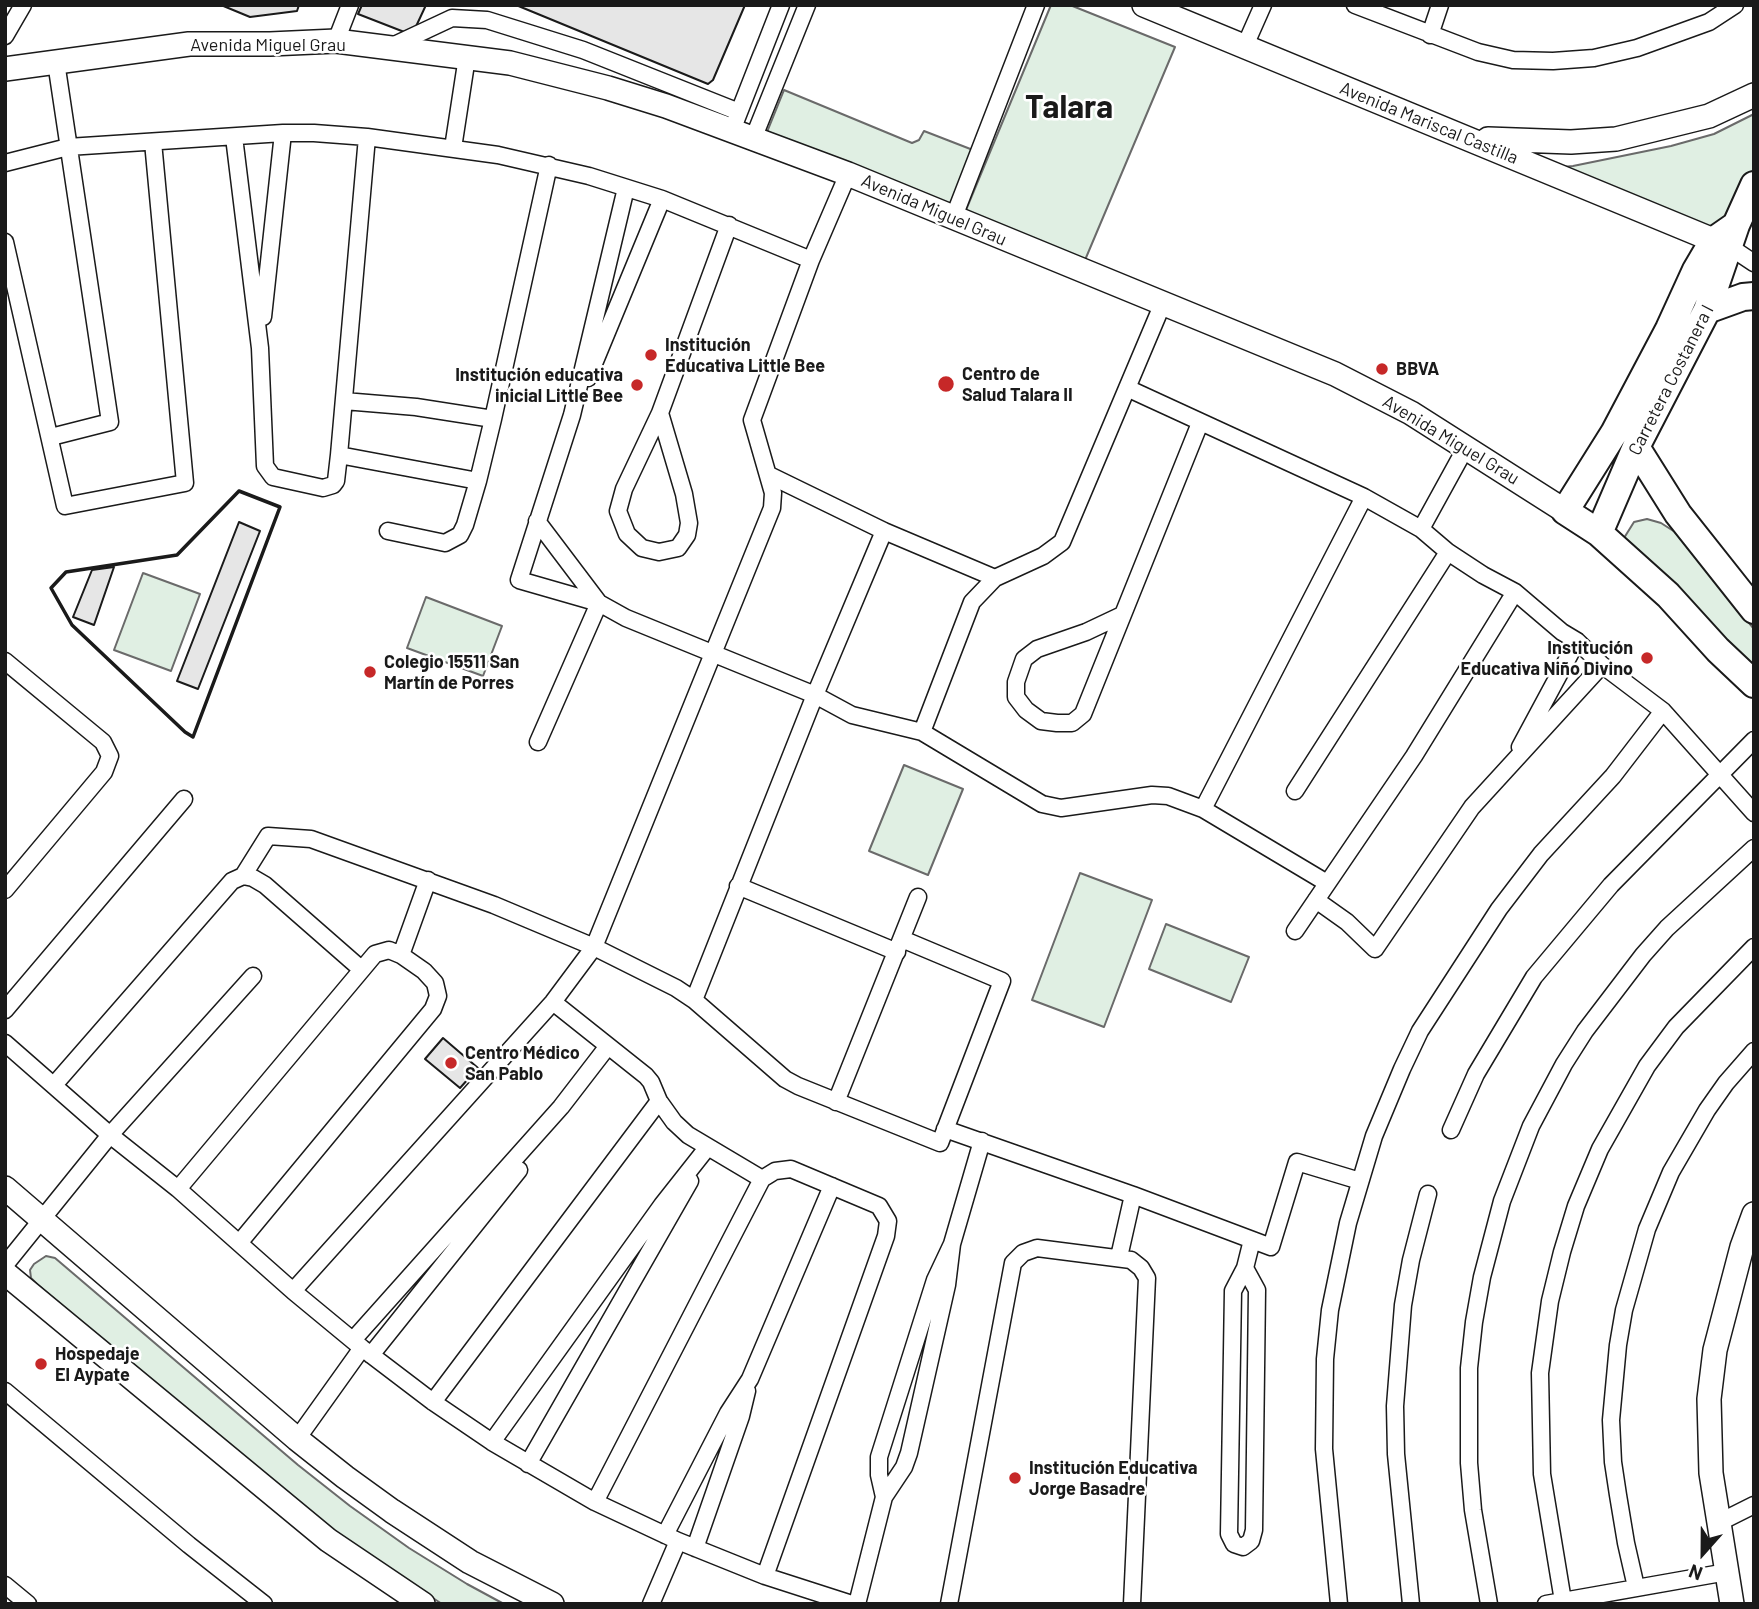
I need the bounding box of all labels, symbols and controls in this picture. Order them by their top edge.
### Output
street label: Avenida Miguel Grau [190,34,346,56]
street label: Avenida Mariscal Castilla [1337,77,1521,169]
district label: Talara [1025,88,1113,126]
street label: Avenida Miguel Grau [858,170,1010,250]
street label: Carretera Costanera I [1624,301,1718,459]
place label: Institución Educativa Little Bee [665,334,825,376]
marker: Institución Educativa Little Bee [643,347,659,363]
place label: BBVA [1396,358,1439,380]
marker: BBVA [1374,361,1390,377]
place label: Centro de Salud Talara II [962,363,1073,406]
place label: Institución educativa inicial Little Bee [455,364,623,406]
marker: Centro de Salud Talara II [936,374,956,394]
marker: Institución educativa inicial Little Bee [629,377,645,393]
street label: Avenida Miguel Grau [1379,391,1523,489]
place label: Institución Educativa Niño Divino [1461,637,1633,680]
marker: Institución Educativa Niño Divino [1639,650,1655,666]
place label: Colegio 15511 San Martín de Porres [384,651,519,694]
marker: Colegio 15511 San Martín de Porres [362,664,378,680]
place label: Centro Médico San Pablo [465,1042,580,1084]
marker: Centro Médico San Pablo [443,1055,459,1071]
place label: Hospedaje El Aypate [55,1343,139,1386]
marker: Hospedaje El Aypate [33,1356,49,1372]
place label: Institución Educativa Jorge Basadre [1029,1457,1198,1500]
marker: Institución Educativa Jorge Basadre [1007,1470,1023,1486]
north arrow [1668,1518,1738,1588]
text: N [1685,1560,1705,1586]

